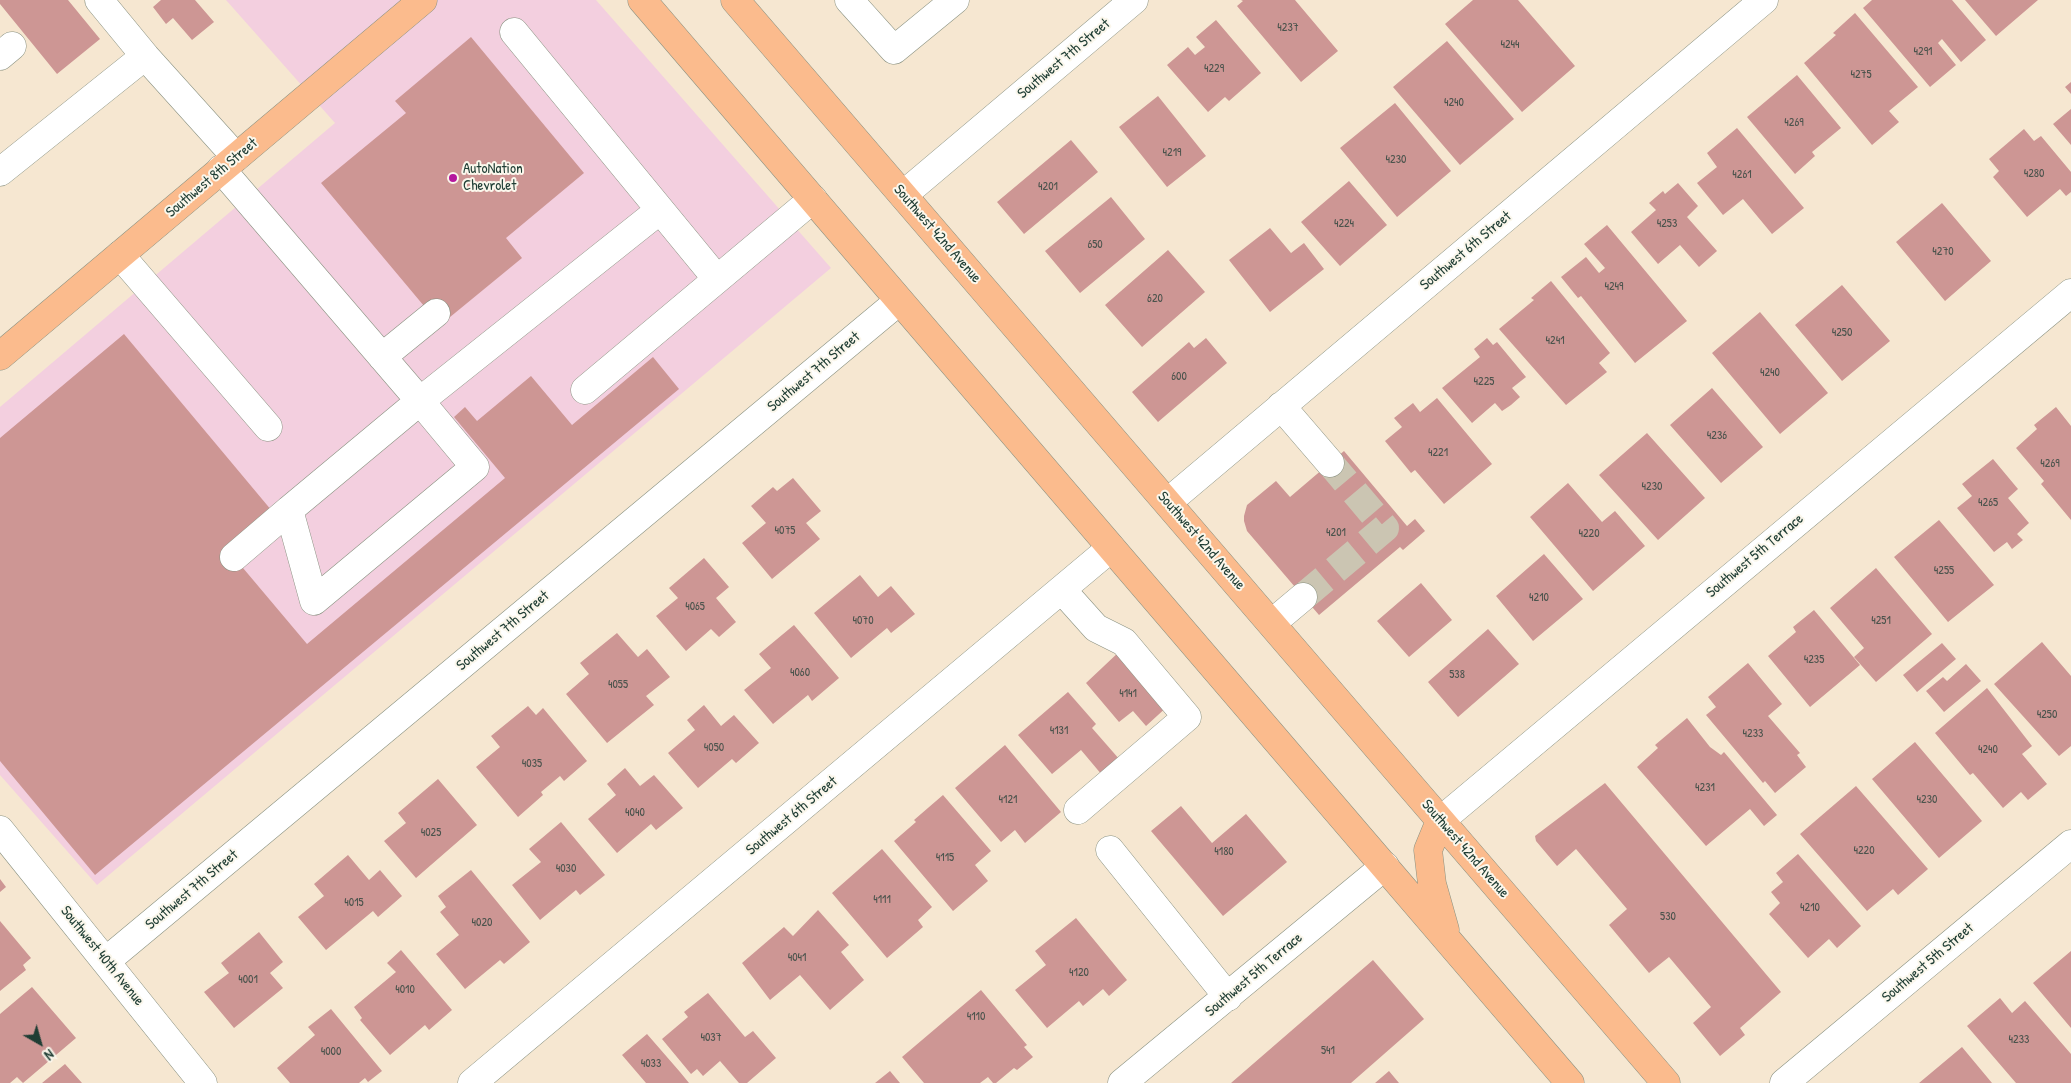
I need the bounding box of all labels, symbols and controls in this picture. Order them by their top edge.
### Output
street label: Southwest 7th Street [1014,15,1114,103]
house number: 4237 [1277,21,1299,35]
house number: 4244 [1500,38,1520,52]
house number: 4291 [1914,45,1932,59]
house number: 4229 [1204,62,1224,76]
house number: 4275 [1850,68,1872,82]
house number: 4240 [1444,96,1464,110]
house number: 4269 [1784,116,1804,130]
street label: Southwest 8th Street [163,134,261,222]
house number: 4219 [1163,146,1181,160]
house number: 4230 [1386,153,1406,167]
place label: AutoNation Chevrolet [463,160,523,195]
house number: 4280 [2024,167,2044,181]
house number: 4261 [1732,168,1752,182]
marker: AutoNation Chevrolet [447,172,459,184]
house number: 4201 [1038,180,1058,194]
street label: Southwest 42nd Avenue [889,181,985,287]
street label: Southwest 6th Street [1417,208,1515,294]
house number: 4224 [1334,217,1354,231]
house number: 4253 [1657,217,1677,231]
house number: 650 [1087,238,1103,252]
house number: 4270 [1932,245,1954,259]
house number: 4249 [1604,280,1624,294]
house number: 620 [1147,292,1163,306]
house number: 4250 [1832,326,1852,340]
street label: Southwest 7th Street [764,328,864,416]
house number: 4241 [1546,334,1564,348]
house number: 4240 [1760,366,1780,380]
house number: 600 [1171,370,1187,384]
house number: 4225 [1474,375,1494,389]
house number: 4236 [1707,429,1727,443]
house number: 4221 [1428,446,1448,460]
house number: 4269 [2040,457,2060,471]
house number: 4230 [1642,480,1662,494]
street label: Southwest 42nd Avenue [1153,488,1249,594]
house number: 4265 [1978,496,1998,510]
street label: Southwest 5th Terrace [1703,510,1807,602]
house number: 4075 [775,524,795,538]
house number: 4201 [1326,526,1346,540]
house number: 4220 [1578,527,1600,541]
house number: 4255 [1934,564,1954,578]
street label: Southwest 7th Street [453,587,553,675]
house number: 4210 [1529,591,1549,605]
house number: 4065 [685,600,705,614]
house number: 4070 [852,614,874,628]
house number: 4251 [1871,614,1891,628]
house number: 4235 [1804,653,1824,667]
house number: 4060 [790,666,810,680]
house number: 538 [1449,668,1465,682]
house number: 4055 [608,678,628,692]
house number: 4141 [1119,687,1137,701]
house number: 4250 [2037,708,2057,722]
house number: 4131 [1050,724,1068,738]
house number: 4233 [1743,727,1763,741]
house number: 4050 [704,741,724,755]
house number: 4240 [1978,743,1998,757]
house number: 4035 [522,757,542,771]
street label: Southwest 6th Street [743,773,841,859]
house number: 4231 [1695,781,1715,795]
house number: 4121 [999,793,1017,807]
house number: 4230 [1917,793,1937,807]
street label: Southwest 42nd Avenue [1417,796,1513,902]
house number: 4040 [625,806,645,820]
house number: 4025 [421,826,441,840]
house number: 4220 [1853,844,1875,858]
house number: 4180 [1214,845,1234,859]
street label: Southwest 7th Street [142,846,242,934]
house number: 4115 [936,851,954,865]
house number: 4030 [556,862,576,876]
house number: 4111 [873,893,891,907]
house number: 4015 [344,896,364,910]
house number: 4210 [1800,901,1820,915]
street label: Southwest 40th Avenue [56,903,148,1009]
house number: 530 [1660,910,1676,924]
house number: 4020 [472,916,492,930]
street label: Southwest 5th Street [1879,920,1977,1006]
street label: Southwest 5th Terrace [1202,929,1306,1021]
house number: 4041 [788,951,806,965]
house number: 4120 [1069,966,1089,980]
house number: 4001 [238,973,258,987]
house number: 4010 [395,983,415,997]
house number: 4110 [967,1010,985,1024]
north arrow [15,1018,65,1068]
house number: 4037 [700,1031,722,1045]
house number: 4233 [2009,1033,2029,1047]
house number: 541 [1321,1044,1335,1058]
text: N [41,1045,58,1065]
house number: 4000 [321,1045,341,1059]
house number: 4033 [641,1057,661,1071]

